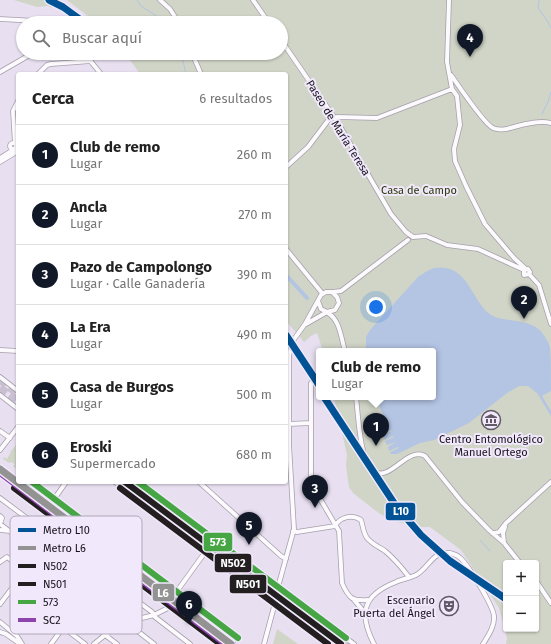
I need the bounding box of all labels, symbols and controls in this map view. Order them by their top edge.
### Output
search box [16,16,288,60]
pin: 4 [457,24,483,57]
icon: search [30,27,52,49]
text: Buscar aquí [62,29,142,47]
street label: Paseo de María Teresa [303,78,373,178]
text: Cerca [32,88,74,109]
text: 6 resultados [199,91,272,106]
text: Club de remo [70,138,160,156]
text: 1 [42,147,48,162]
text: 260 m [237,147,272,162]
text: Lugar [70,156,102,171]
park label: Casa de Campo [381,184,457,197]
text: Ancla [70,198,107,216]
text: 2 [42,207,48,222]
text: 270 m [238,207,272,222]
text: Lugar [70,216,102,231]
text: Pazo de Campolongo [70,258,212,276]
text: 3 [42,267,48,282]
text: 390 m [237,267,272,282]
text: Lugar · Calle Ganadería [70,276,205,291]
pin: 2 [511,286,537,319]
your location [366,297,386,317]
text: La Era [70,318,111,336]
text: 4 [41,327,49,342]
text: 490 m [237,327,272,342]
text: Lugar [70,336,102,351]
popup [316,348,436,400]
text: Club de remo [331,358,421,376]
text: Lugar [331,376,363,391]
text: Casa de Burgos [70,378,174,396]
text: 5 [42,387,48,402]
text: 500 m [236,387,272,402]
text: Lugar [70,396,102,411]
museum icon: Centro Entomológico Manuel Ortego [480,409,502,431]
pin: 1 [363,413,389,446]
place label: Centro Entomológico Manuel Ortego [439,433,543,459]
text: Eroski [70,438,112,456]
text: 6 [41,447,49,462]
text: 680 m [236,447,272,462]
text: Supermercado [70,456,156,471]
pin: 3 [302,475,328,508]
line badge: L10 [385,502,416,521]
text: L10 [393,505,409,518]
pin: 5 [236,512,262,545]
legend [10,516,142,634]
text: Metro L10 [43,524,90,537]
line badge: 573 [203,532,233,552]
text: 573 [210,536,226,549]
text: Metro L6 [43,542,86,555]
line badge: N502 [214,553,252,573]
text: N502 [220,557,246,570]
text: N502 [43,560,67,573]
map controls [503,560,539,632]
button: + [503,560,539,596]
line badge: N501 [229,574,267,594]
text: N501 [43,578,67,591]
text: N501 [236,578,260,591]
line badge: L6 [152,583,175,602]
text: L6 [157,587,169,600]
pin: 6 [176,591,202,624]
place label: Escenario Puerta del Ángel [353,594,435,620]
theatre icon: Escenario Puerta del Ángel [438,595,460,617]
text: 573 [43,596,59,609]
button: − [503,596,539,632]
text: SC2 [43,614,61,627]

